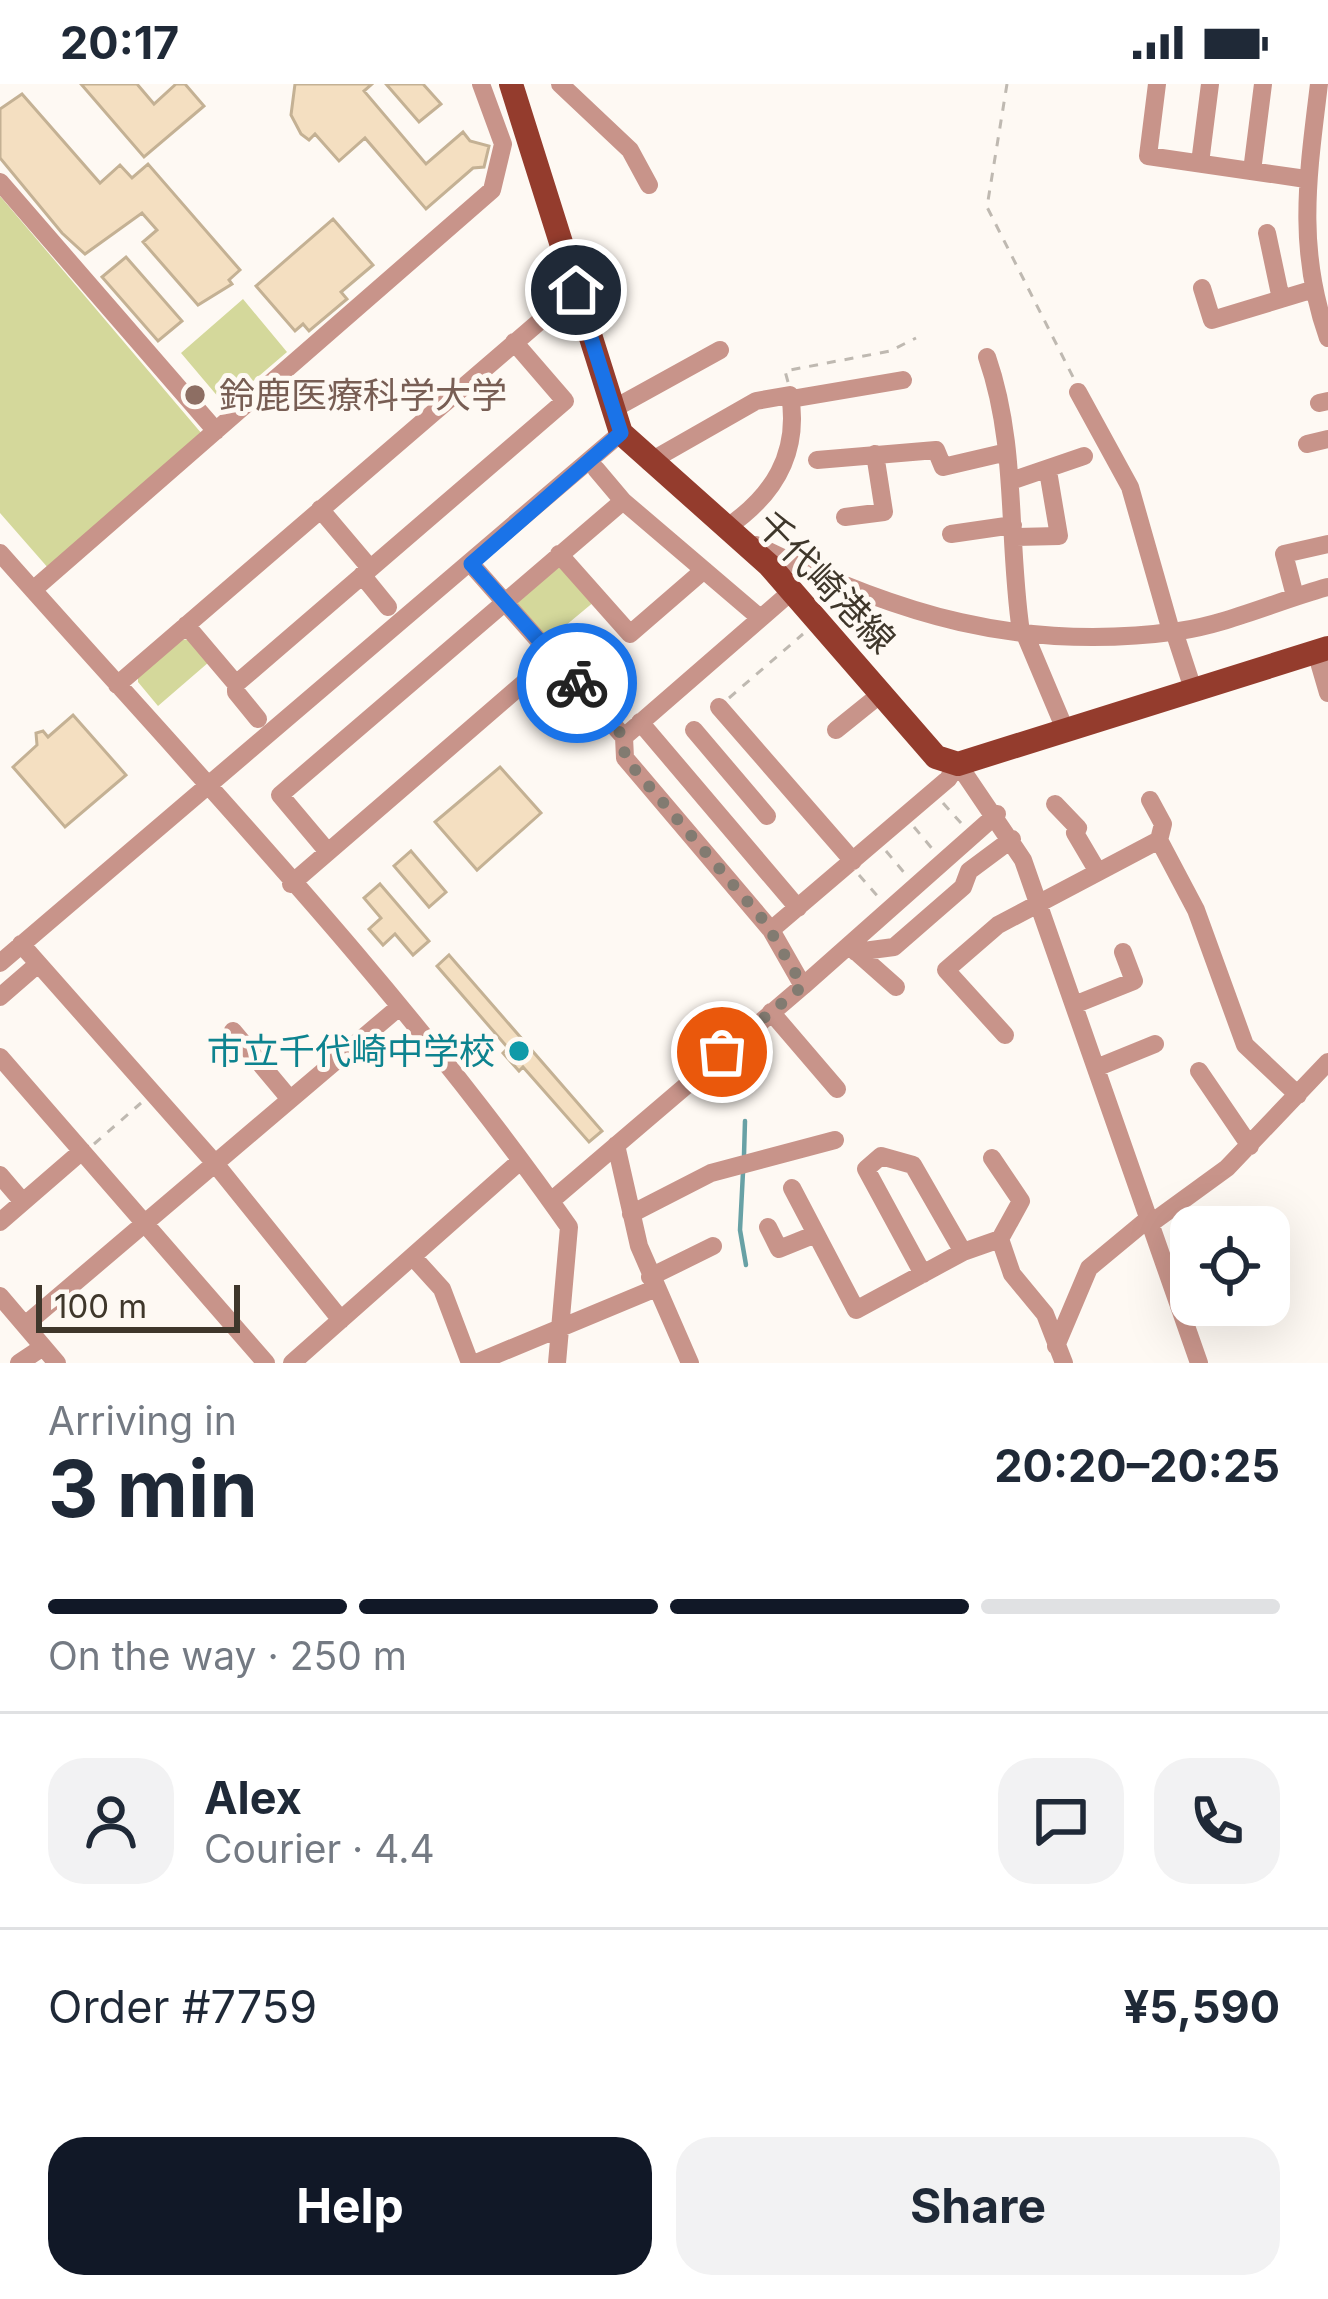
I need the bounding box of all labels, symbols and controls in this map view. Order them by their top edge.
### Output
text: 20:17 [60,15,179,70]
pin [525,239,627,341]
icon: home [543,257,609,323]
place label: 鈴鹿医療科学大学 [219,373,507,417]
marker: 鈴鹿医療科学大学 [182,382,208,408]
street label: 千代崎港線 [748,502,904,662]
courier [517,623,637,743]
icon: bike [544,650,610,716]
pin [671,1001,773,1103]
icon: bag [689,1019,755,1085]
place label: 市立千代崎中学校 [207,1029,495,1073]
marker: 市立千代崎中学校 [506,1038,532,1064]
map controls [1170,1206,1290,1326]
button: locate [1170,1206,1290,1326]
scale bar [36,1279,240,1332]
text: 100 m [54,1286,147,1326]
text: Arriving in [48,1397,237,1444]
text: 20:20–20:25 [994,1438,1280,1493]
text: 3 min [48,1441,258,1536]
text: On the way · 250 m [48,1632,407,1679]
button: person [48,1758,174,1884]
button: chat [998,1758,1124,1884]
button: phone [1154,1758,1280,1884]
text: Alex [204,1770,302,1825]
text: Courier · 4.4 [204,1825,435,1872]
text: Order #7759 [48,1979,317,2034]
text: ¥5,590 [1124,1979,1280,2034]
button: Help [48,2137,652,2275]
button: Share [676,2137,1280,2275]

